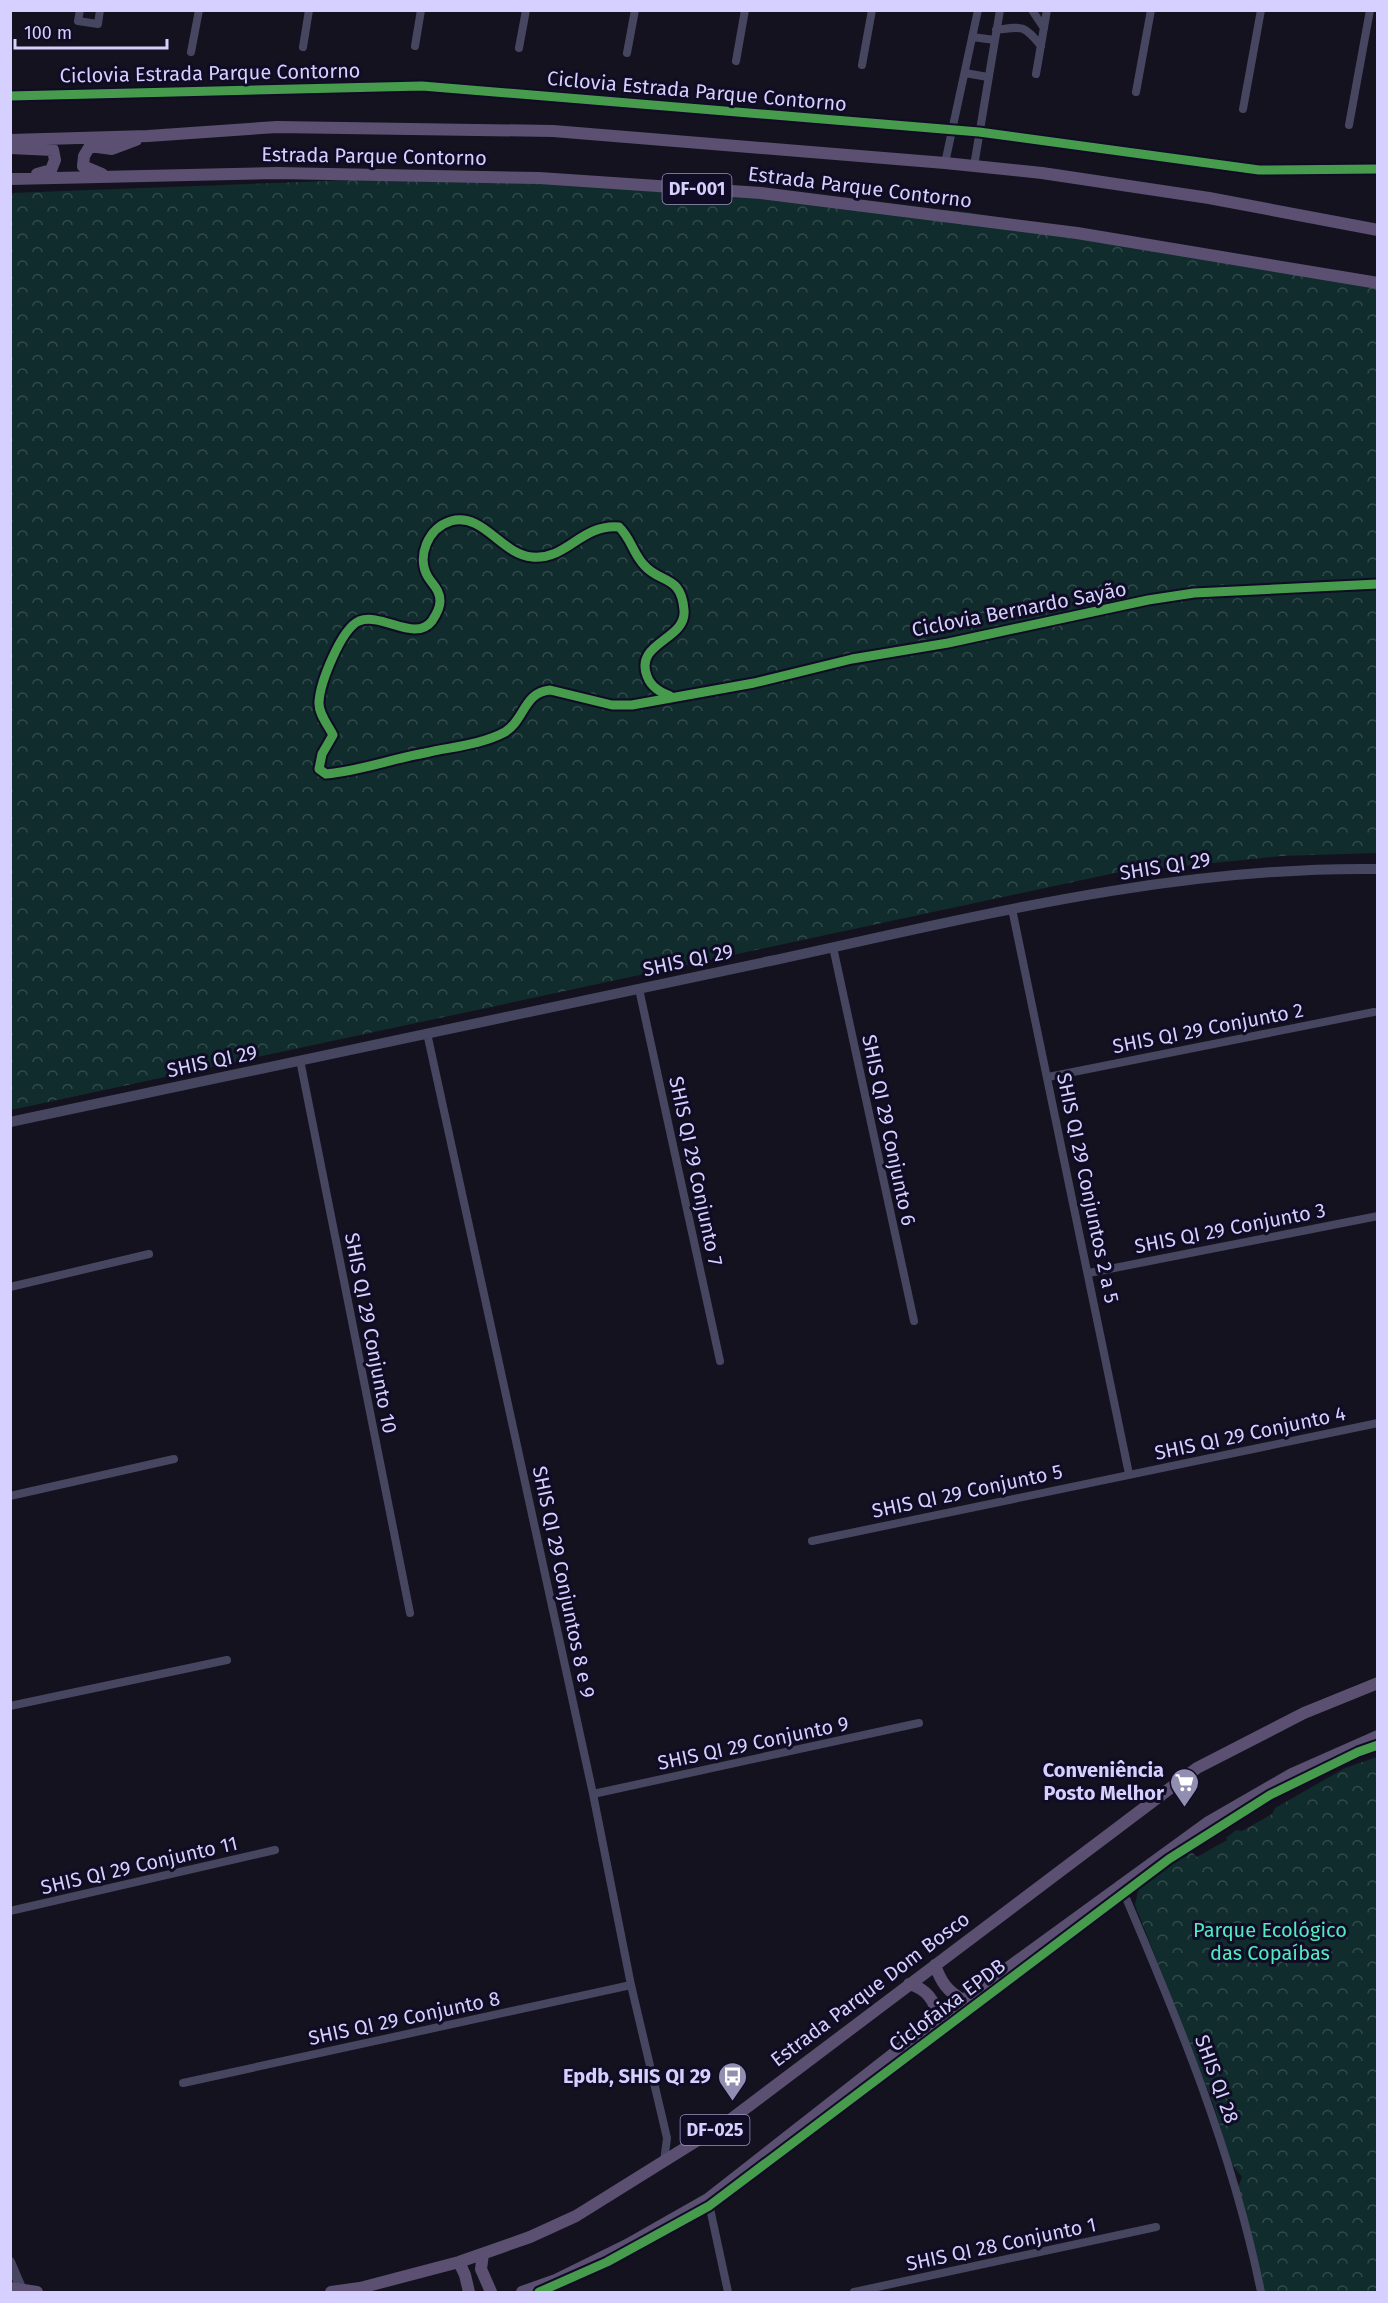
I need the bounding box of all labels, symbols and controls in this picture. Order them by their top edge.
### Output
scale bar [15,12,166,50]
text: 100 m [24,22,72,44]
street label: Ciclovia Estrada Parque Contorno [59,58,361,88]
street label: Ciclovia Estrada Parque Contorno [546,66,848,116]
street label: Estrada Parque Contorno [261,142,487,170]
street label: Estrada Parque Contorno [747,161,973,213]
road number: DF-001 [662,174,732,204]
street label: Ciclovia Bernardo Sayão [910,576,1128,642]
street label: SHIS QI 29 [1118,847,1212,885]
street label: SHIS QI 29 [641,939,735,981]
street label: SHIS QI 29 Conjunto 2 [1110,998,1306,1058]
street label: SHIS QI 29 Conjunto 6 [857,1032,921,1228]
street label: SHIS QI 29 [165,1040,259,1082]
street label: SHIS QI 29 Conjuntos 2 a 5 [1052,1071,1124,1305]
street label: SHIS QI 29 Conjunto 7 [664,1074,728,1268]
street label: SHIS QI 29 Conjunto 3 [1132,1198,1328,1258]
street label: SHIS QI 29 Conjunto 10 [340,1231,402,1435]
street label: SHIS QI 29 Conjunto 4 [1152,1401,1348,1465]
street label: SHIS QI 29 Conjunto 5 [870,1459,1064,1523]
street label: SHIS QI 29 Conjuntos 8 e 9 [528,1464,600,1700]
street label: SHIS QI 29 Conjunto 9 [655,1711,851,1775]
place label: Conveniência Posto Melhor [1043,1758,1165,1805]
supermarket icon: Conveniência Posto Melhor [1169,1766,1201,1808]
street label: SHIS QI 29 Conjunto 11 [38,1831,240,1899]
street label: Estrada Parque Dom Bosco [766,1906,974,2072]
park label: Parque Ecológico das Copaíbas [1193,1918,1347,1965]
street label: Ciclofaixa EPDB [884,1953,1010,2057]
street label: SHIS QI 29 Conjunto 8 [306,1986,502,2050]
street label: SHIS QI 28 [1190,2031,1244,2127]
bus stop icon: Epdb, SHIS QI 29 [716,2060,748,2102]
place label: Epdb, SHIS QI 29 [563,2064,711,2088]
road number: DF-025 [680,2115,750,2145]
street label: SHIS QI 28 Conjunto 1 [904,2212,1098,2276]

